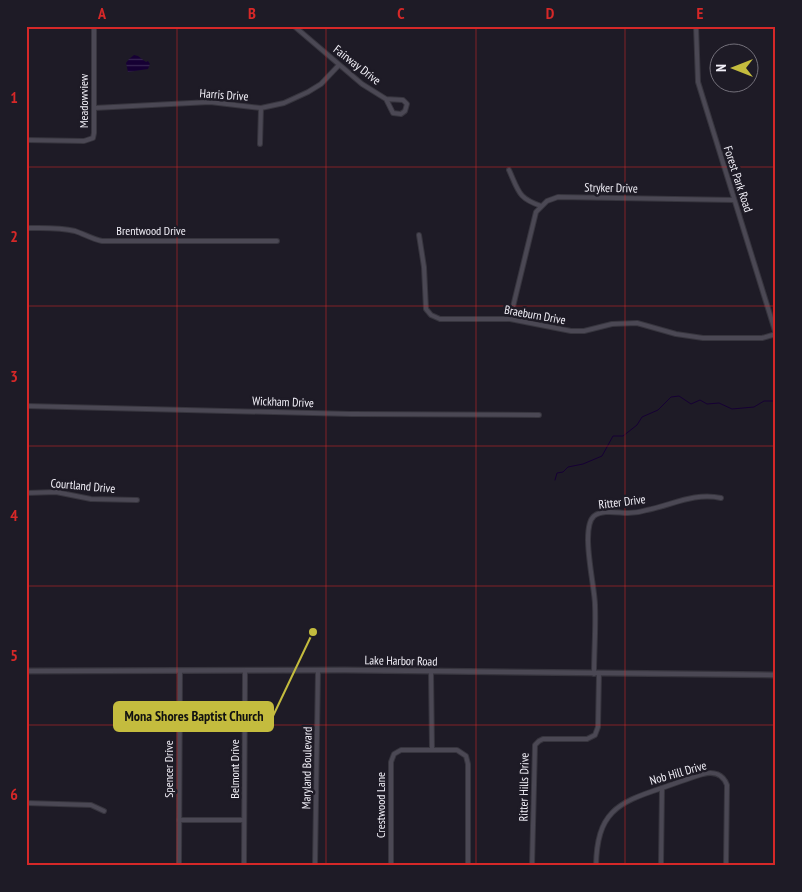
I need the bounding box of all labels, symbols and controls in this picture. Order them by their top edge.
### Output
text: A [97,3,107,23]
text: B [248,3,256,23]
text: C [397,3,405,23]
text: D [546,3,555,23]
text: E [697,3,704,23]
street label: Fairway Drive [331,41,384,88]
north arrow [710,42,760,92]
text: N [712,64,730,72]
street label: Meadowview [76,73,91,128]
street label: Harris Drive [199,85,249,104]
text: 1 [10,87,18,107]
street label: Forest Park Road [721,144,756,214]
street label: Stryker Drive [584,180,638,195]
street label: Brentwood Drive [116,223,186,238]
text: 2 [10,226,18,246]
street label: Braeburn Drive [503,302,567,327]
text: 3 [10,366,18,386]
street label: Wickham Drive [252,393,314,410]
street label: Courtland Drive [50,475,116,496]
street label: Ritter Drive [597,491,646,512]
text: 4 [10,505,18,525]
text: 5 [10,645,18,665]
street label: Lake Harbor Road [364,652,438,669]
callout: Mona Shores Baptist Church [114,702,273,731]
text: Mona Shores Baptist Church [124,707,264,725]
street label: Maryland Boulevard [298,727,315,809]
street label: Belmont Drive [227,739,242,799]
street label: Spencer Drive [161,740,176,798]
street label: Ritter Hills Drive [515,752,532,821]
street label: Nob Hill Drive [648,757,708,788]
street label: Crestwood Lane [373,772,388,838]
text: 6 [10,784,18,804]

